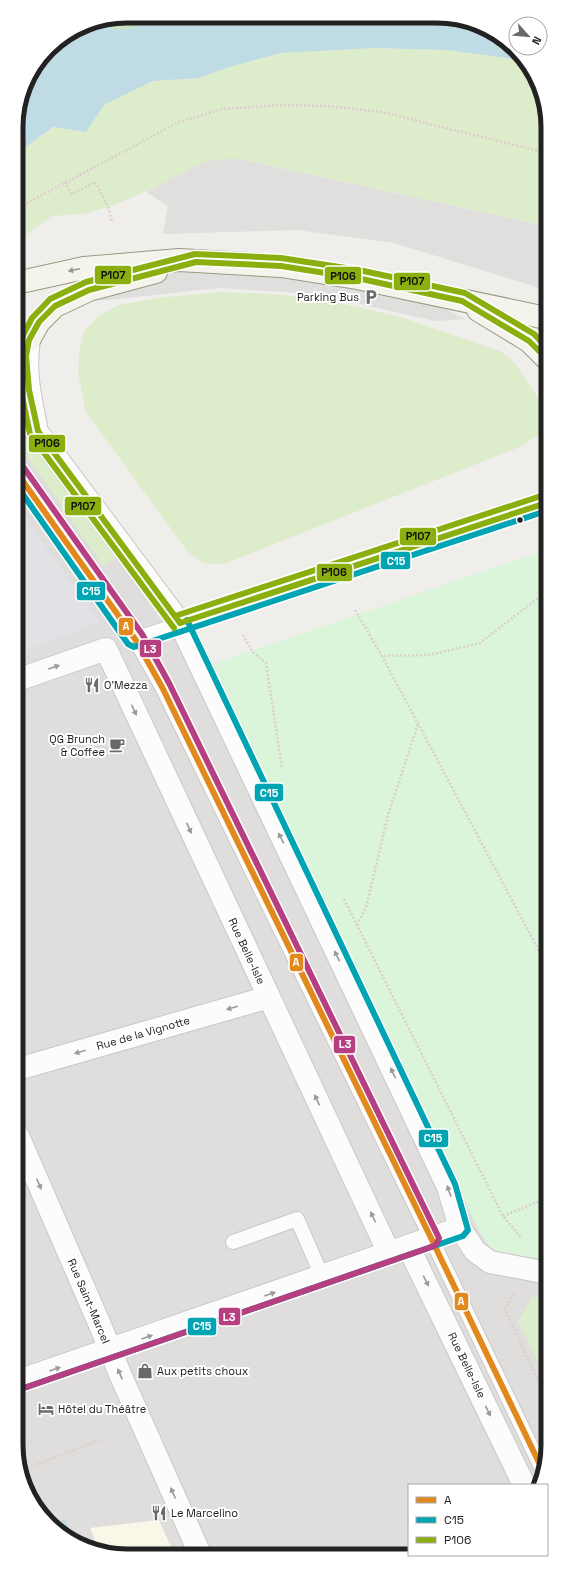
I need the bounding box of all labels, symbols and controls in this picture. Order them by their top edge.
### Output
north arrow [508,16,548,56]
text: N [529,34,545,47]
line badge: P107 [94,265,132,285]
line badge: P106 [324,266,362,285]
one-way arrow [67,267,80,273]
text: P107 [101,268,125,282]
text: P106 [330,269,356,283]
line badge: P107 [393,272,431,291]
text: P107 [400,274,424,288]
parking icon: Parking Bus [362,288,380,306]
place label: Parking Bus [297,290,359,304]
line badge: P106 [28,434,66,453]
text: P106 [34,436,60,450]
line badge: P107 [64,496,102,516]
text: P107 [71,499,95,513]
unlabelled marker [515,515,525,525]
line badge: P107 [399,527,437,546]
text: P107 [406,529,430,543]
line badge: C15 [380,551,411,570]
text: C15 [387,554,406,568]
line badge: P106 [316,563,353,582]
text: P106 [321,565,347,579]
line badge: C15 [76,581,106,601]
text: C15 [82,584,101,598]
line badge: A [118,617,134,636]
text: A [123,619,130,633]
line badge: L3 [139,639,162,658]
text: L3 [144,642,157,656]
one-way arrow [48,664,60,670]
restaurant icon: O'Mezza [83,676,101,694]
place label: O'Mezza [104,678,148,692]
one-way arrow [131,704,137,715]
place label: QG Brunch & Coffee [49,732,105,759]
cafe icon: QG Brunch & Coffee [108,736,126,754]
line badge: C15 [254,783,284,802]
text: C15 [260,786,279,800]
one-way arrow [186,822,192,833]
one-way arrow [278,833,284,844]
street label: Rue Belle-Isle [226,916,268,986]
one-way arrow [334,950,340,961]
line badge: A [289,953,304,972]
text: A [293,955,300,969]
one-way arrow [225,1005,237,1011]
street label: Rue de la Vignotte [95,1013,191,1053]
line badge: L3 [333,1035,356,1054]
text: L3 [339,1037,352,1051]
one-way arrow [73,1049,85,1055]
one-way arrow [390,1067,396,1079]
one-way arrow [314,1094,320,1105]
line badge: C15 [418,1129,449,1148]
text: C15 [424,1131,443,1145]
one-way arrow [36,1179,42,1190]
one-way arrow [445,1184,451,1196]
one-way arrow [370,1211,376,1223]
street label: Rue Saint-Marcel [65,1256,113,1346]
one-way arrow [422,1275,429,1287]
one-way arrow [264,1291,276,1297]
line badge: A [454,1292,469,1311]
text: A [458,1294,465,1308]
line badge: L3 [218,1307,241,1326]
text: L3 [223,1310,236,1324]
line badge: C15 [187,1317,217,1336]
text: C15 [193,1319,212,1333]
street label: Rue Belle-Isle [445,1330,489,1400]
one-way arrow [141,1334,153,1340]
shop icon: Aux petits choux [136,1362,154,1380]
place label: Aux petits choux [157,1364,249,1378]
one-way arrow [49,1365,61,1371]
one-way arrow [116,1368,122,1380]
hotel icon: Hôtel du Théâtre [37,1400,55,1418]
place label: Hôtel du Théâtre [58,1402,146,1416]
one-way arrow [485,1405,491,1416]
legend [408,1484,548,1556]
one-way arrow [170,1487,176,1498]
text: A [444,1492,452,1508]
restaurant icon: Le Marcelino [150,1504,168,1522]
place label: Le Marcelino [171,1506,238,1520]
text: C15 [444,1512,464,1528]
text: P106 [444,1532,471,1548]

